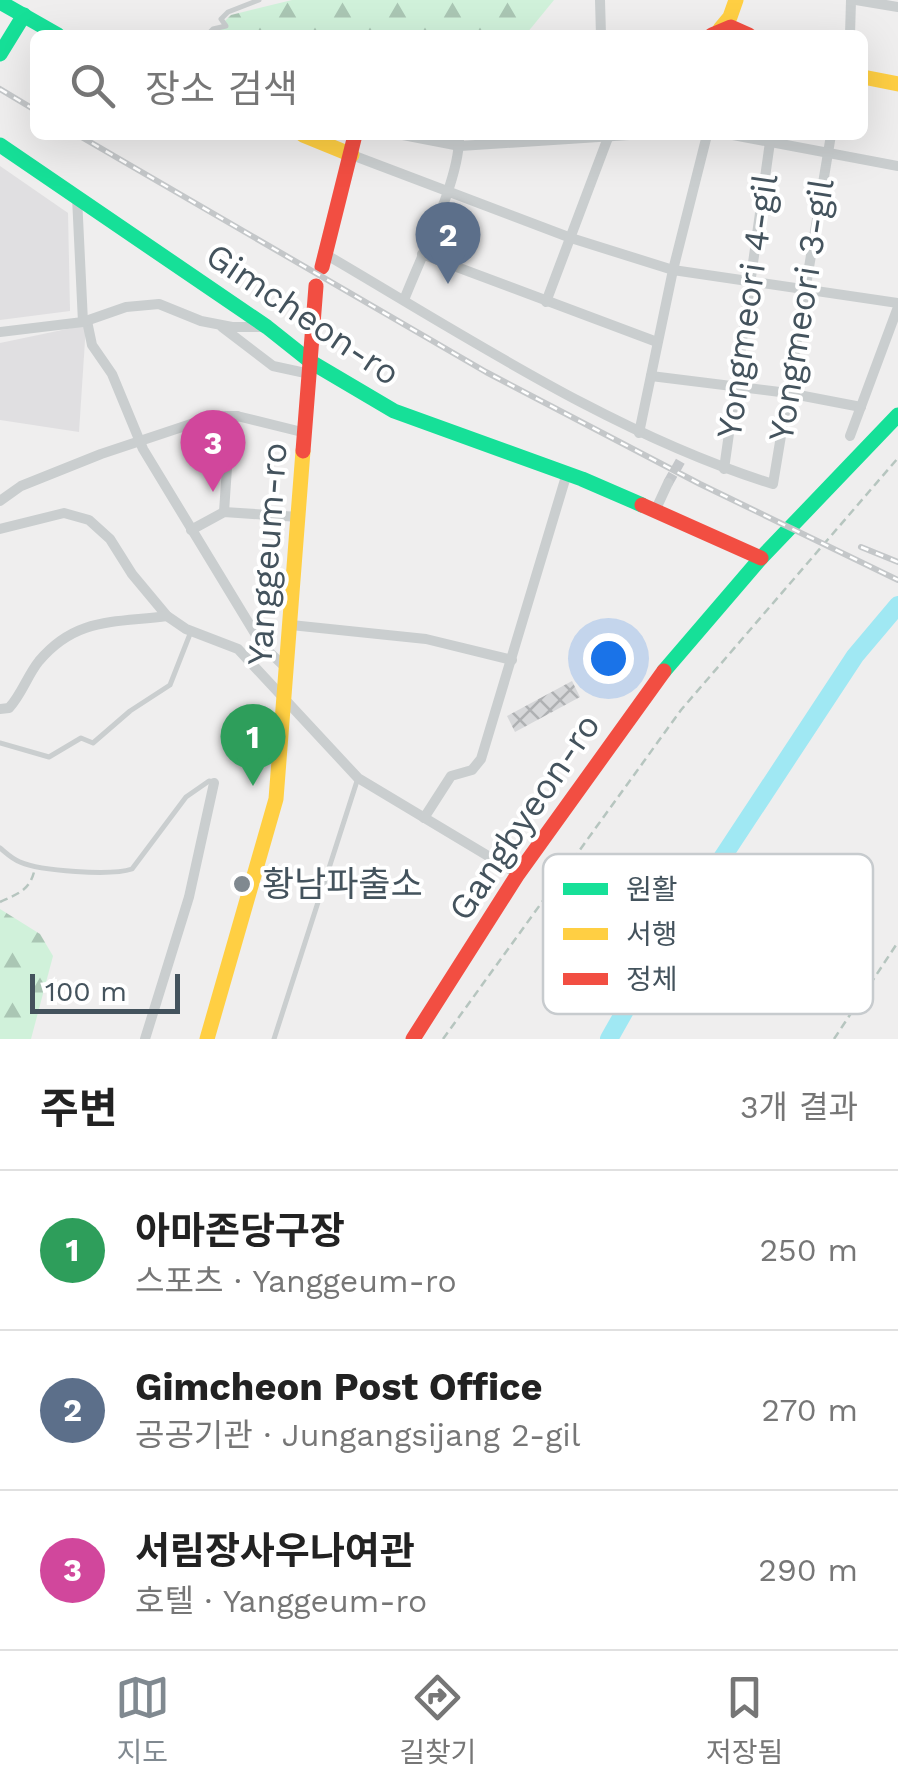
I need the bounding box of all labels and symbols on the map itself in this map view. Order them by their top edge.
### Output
street label: Yongmeori 4-gil [708,171,786,441]
street label: Yongmeori 3-gil [759,175,843,445]
pin: 2 [416,202,480,284]
street label: Gimcheon-ro [198,234,408,394]
pin: 3 [180,410,246,492]
street label: Yanggeum-ro [238,441,296,667]
your location [583,633,634,684]
pin: 1 [220,704,286,786]
street label: Gangbyeon-ro [439,706,609,928]
legend [543,854,873,1014]
place label: 황남파출소 [262,863,423,905]
marker: 황남파출소 [231,873,253,895]
text: 원활 [626,873,678,906]
text: 서행 [626,918,678,951]
text: 정체 [626,963,678,996]
scale bar [30,969,180,1014]

